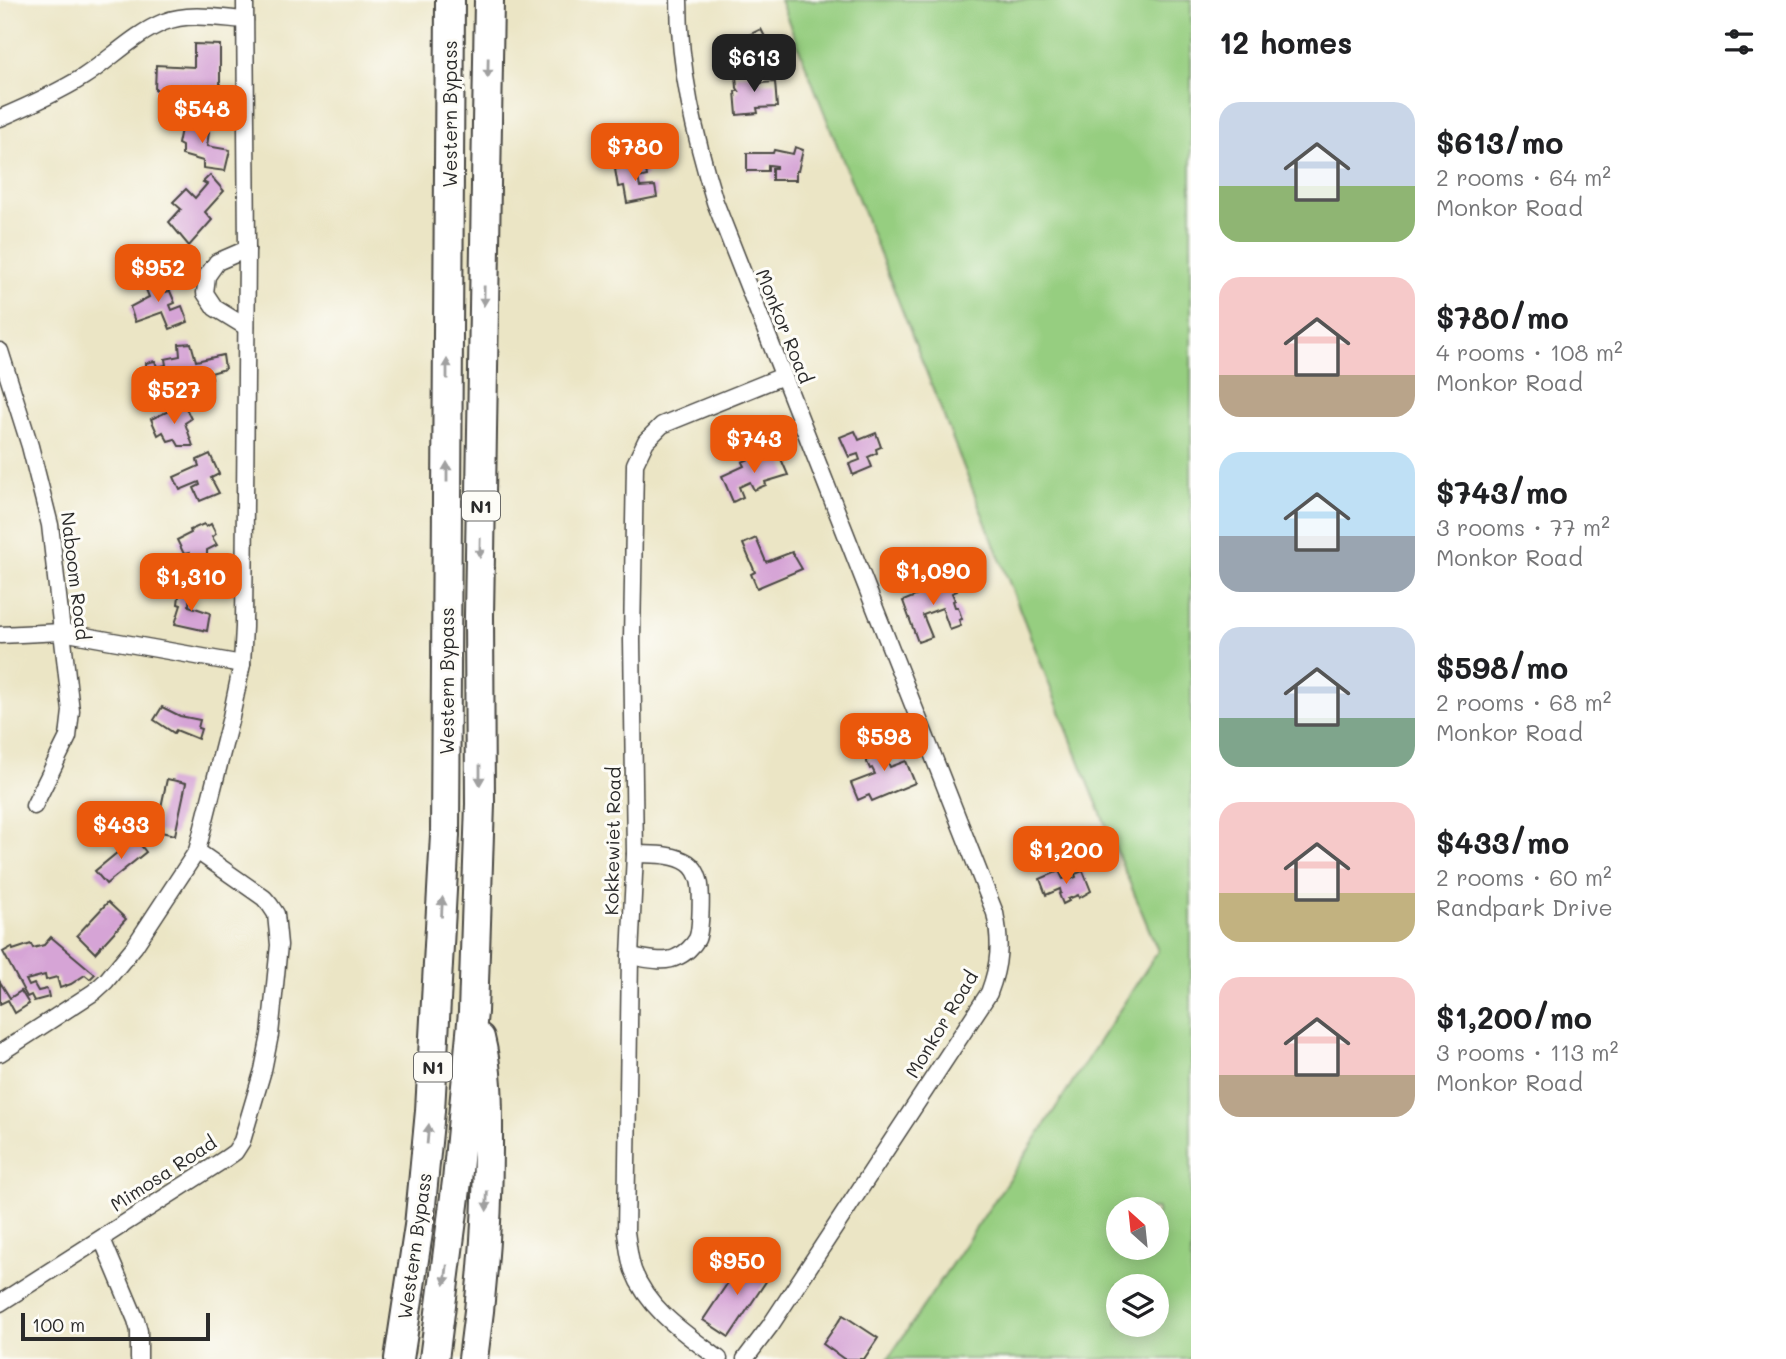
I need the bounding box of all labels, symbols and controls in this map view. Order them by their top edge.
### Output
text: 12 homes [1219,22,1352,62]
icon: filters [1720,23,1758,61]
pin: $613 [713,34,795,94]
street label: Western Bypass [437,40,462,188]
text: $613 [728,42,780,72]
one-way arrow [482,57,494,79]
pin: $548 [161,86,243,145]
text: $548 [174,93,230,123]
text: $613/mo [1436,122,1564,162]
pin: $780 [594,124,676,183]
icon: home [1275,130,1359,214]
text: $780 [607,131,663,161]
text: 2 rooms · 64 m² [1436,162,1611,192]
text: Monkor Road [1436,192,1583,222]
pin: $952 [117,244,199,304]
text: $952 [131,252,185,282]
street label: Monkor Road [751,265,819,387]
one-way arrow [478,285,490,307]
text: $780/mo [1436,297,1569,337]
icon: home [1275,305,1359,389]
text: 4 rooms · 108 m² [1436,337,1623,367]
one-way arrow [442,358,453,380]
pin: $527 [133,366,215,426]
text: Monkor Road [1436,367,1583,397]
text: $527 [147,374,201,404]
pin: $743 [713,416,795,475]
text: $743 [726,423,782,453]
one-way arrow [441,461,453,483]
text: $743/mo [1436,472,1568,512]
icon: home [1275,480,1359,564]
road number: N1 [462,492,500,520]
street label: Naboom Road [56,510,96,642]
text: 3 rooms · 77 m² [1436,512,1610,542]
one-way arrow [475,537,486,559]
text: Monkor Road [1436,542,1583,572]
pin: $1,090 [876,548,990,607]
pin: $1,310 [134,554,248,613]
text: $1,090 [896,555,970,585]
text: $1,310 [156,561,226,591]
street label: Western Bypass [434,607,459,755]
text: $598/mo [1436,647,1568,687]
icon: home [1275,655,1359,739]
text: 2 rooms · 68 m² [1436,687,1611,717]
pin: $598 [843,714,925,773]
text: Monkor Road [1436,717,1583,747]
text: $598 [856,721,912,751]
one-way arrow [474,764,486,786]
street label: Kokkewiet Road [598,766,626,916]
pin: $433 [80,802,162,861]
text: $433 [93,809,149,839]
text: $433/mo [1436,822,1569,862]
pin: $1,200 [1009,826,1123,886]
icon: home [1275,830,1359,914]
text: $1,200 [1029,834,1103,864]
text: 2 rooms · 60 m² [1436,862,1612,892]
text: Randpark Drive [1436,892,1613,922]
one-way arrow [436,896,447,918]
street label: Monkor Road [899,966,983,1082]
text: $1,200/mo [1436,997,1592,1037]
icon: home [1275,1005,1359,1089]
text: 3 rooms · 113 m² [1436,1037,1618,1067]
road number: N1 [414,1052,452,1082]
text: Monkor Road [1436,1067,1583,1097]
one-way arrow [423,1123,434,1145]
street label: Mimosa Road [105,1129,221,1217]
street label: Western Bypass [391,1171,437,1321]
one-way arrow [481,1190,492,1212]
north arrow [1106,1197,1169,1260]
map controls [1106,1197,1169,1337]
pin: $950 [696,1238,778,1297]
text: $950 [709,1245,765,1275]
one-way arrow [440,1264,451,1286]
button: layers [1106,1274,1169,1337]
scale bar [21,1310,210,1342]
text: 100 m [32,1312,85,1337]

